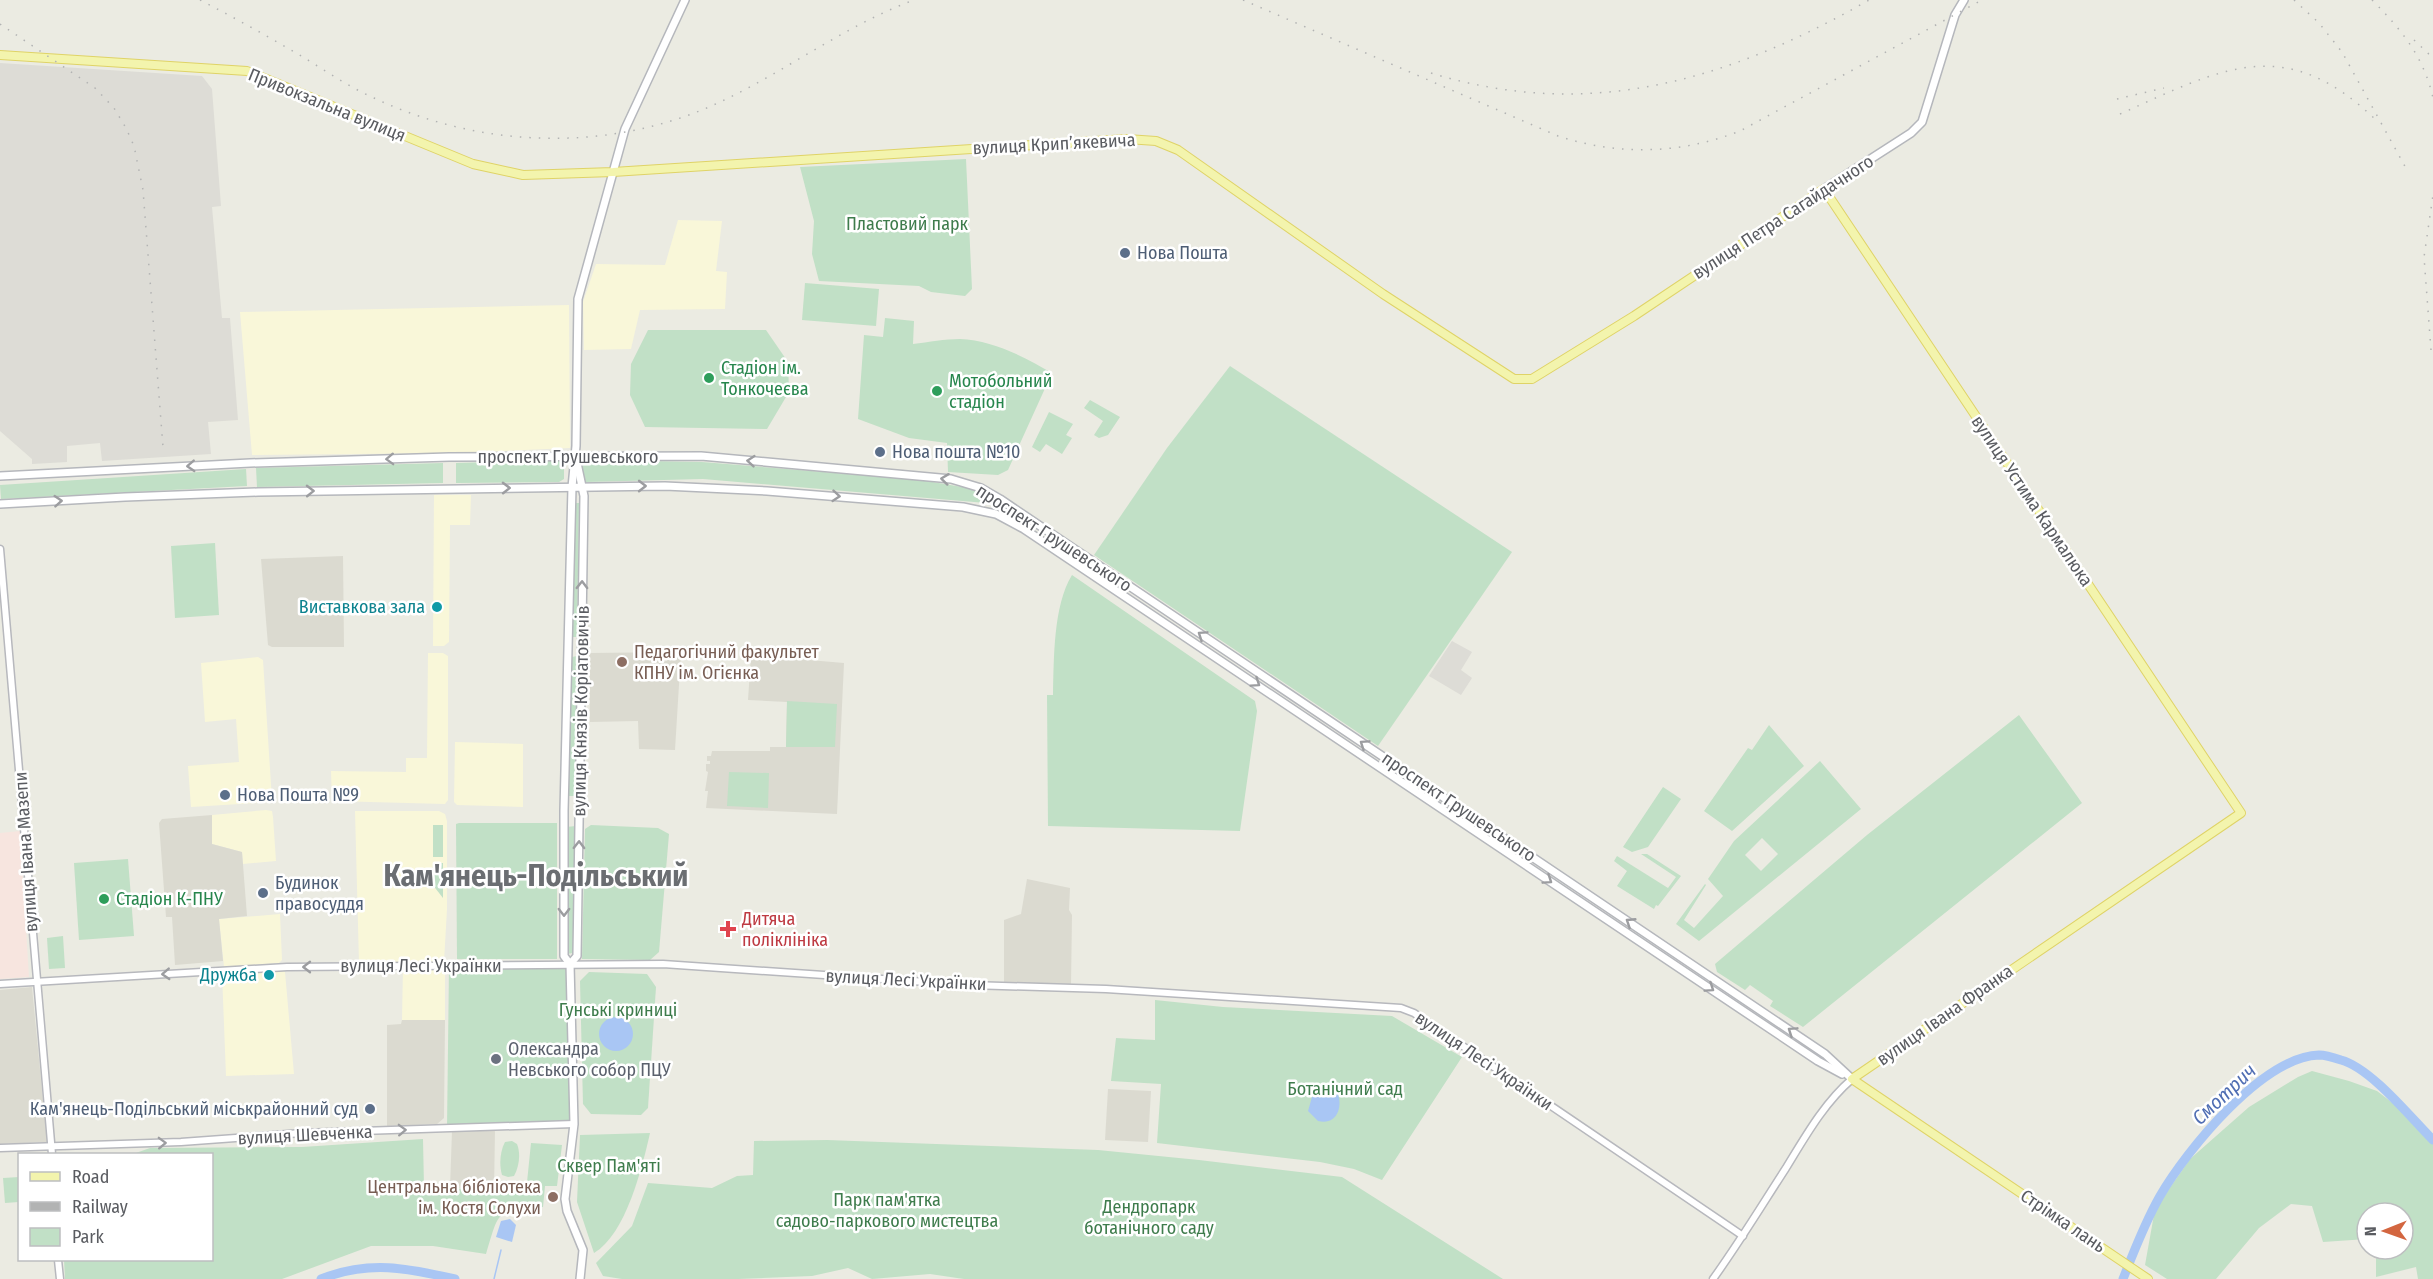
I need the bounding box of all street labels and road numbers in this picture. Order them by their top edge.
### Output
street label: Привокзальна вулиця [245,63,409,147]
street label: вулиця Крипʼякевича [972,129,1136,159]
street label: вулиця Петра Сагайдачного [1688,150,1878,284]
street label: вулиця Устима Кармалюка [1967,411,2098,591]
street label: проспект Грушевського [477,446,659,468]
street label: проспект Грушевського [972,479,1136,597]
street label: вулиця Князів Коріатовичів [568,605,594,817]
street label: проспект Грушевського [1378,747,1540,867]
street label: вулиця Івана Мазепи [9,771,43,933]
street label: вулиця Лесі Українки [340,955,502,977]
street label: вулиця Івана Франка [1873,960,2018,1070]
street label: вулиця Лесі Українки [825,965,987,995]
street label: вулиця Лесі Українки [1411,1007,1557,1115]
street label: вулиця Шевченка [237,1120,373,1150]
street label: Стрімка лань [2016,1185,2110,1257]

